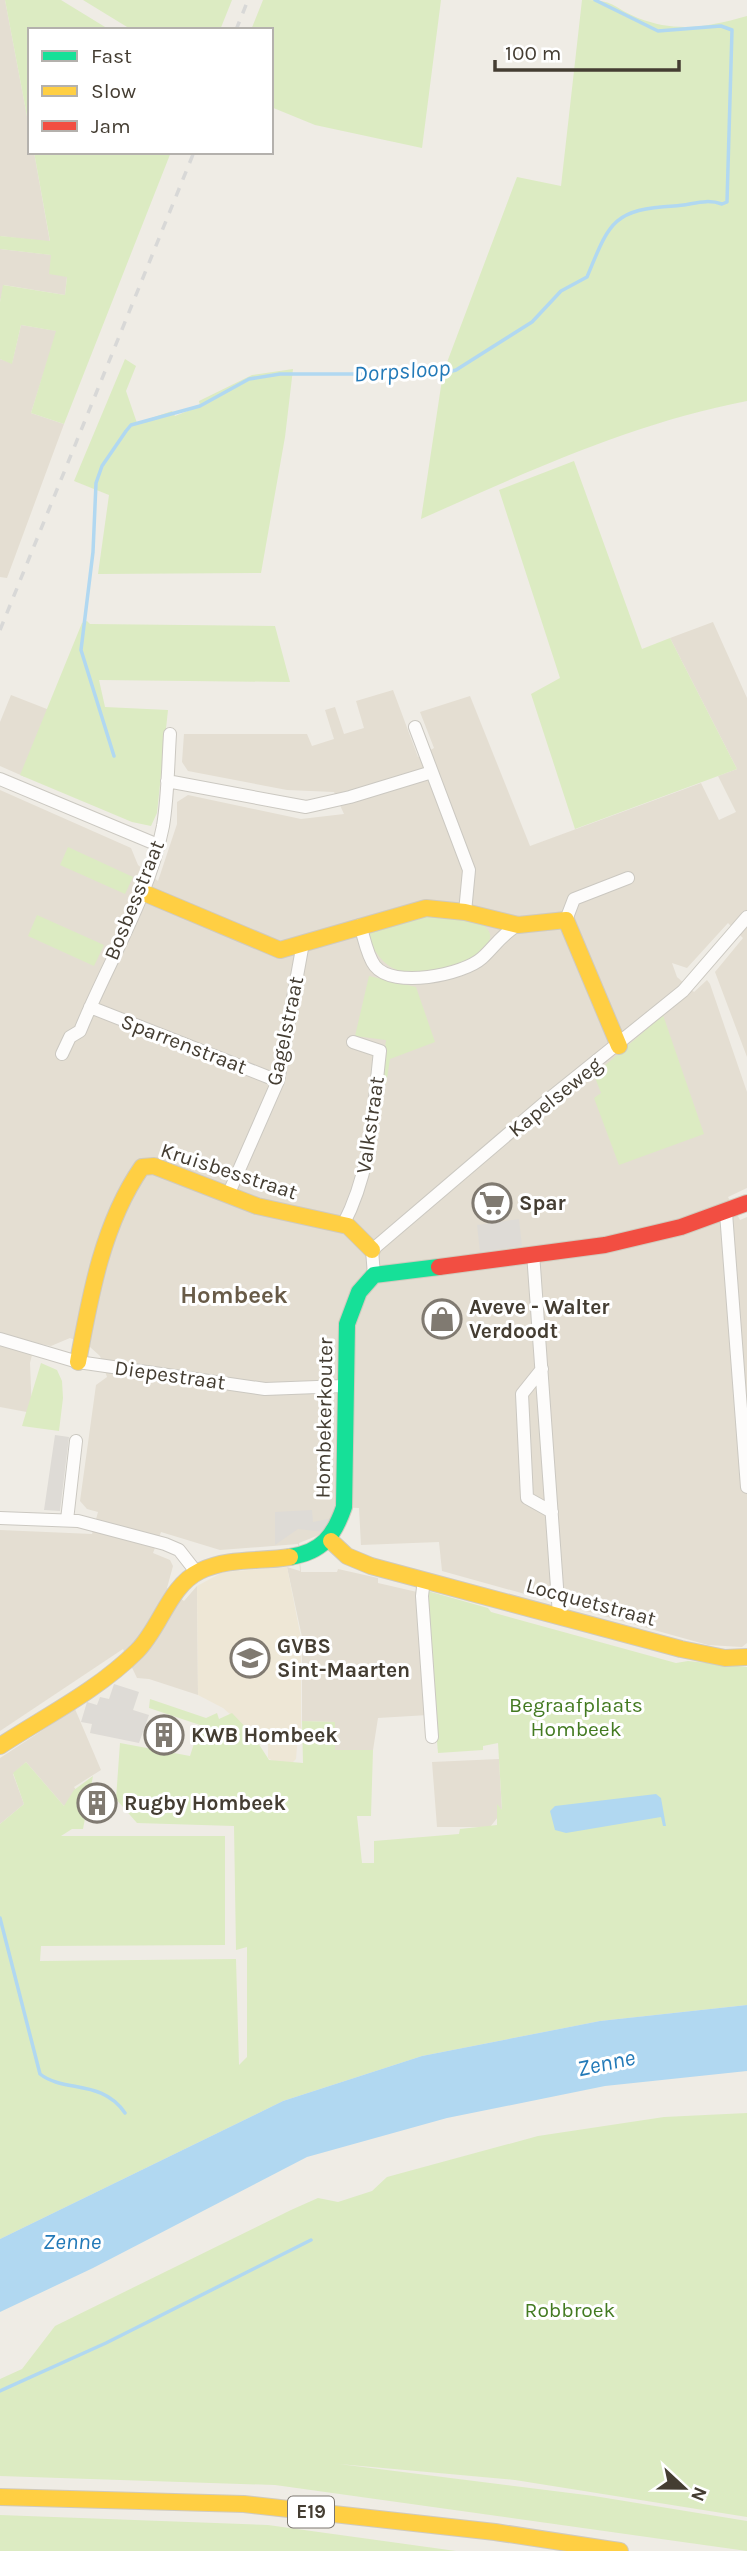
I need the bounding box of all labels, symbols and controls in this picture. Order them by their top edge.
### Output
legend [28,28,273,154]
scale bar [495,28,679,72]
text: 100 m [505,41,562,65]
text: Fast [91,44,132,68]
text: Slow [91,79,136,103]
text: Jam [91,114,131,138]
water label: Dorpsloop [353,354,451,388]
street label: Bosbesstraat [99,836,169,964]
street label: Gagelstraat [262,974,308,1088]
street label: Sparrenstraat [118,1009,250,1079]
street label: Kapelseweg [504,1052,607,1142]
street label: Valkstraat [351,1075,389,1175]
street label: Kruisbesstraat [158,1138,300,1204]
supermarket icon: Spar [471,1182,513,1224]
place label: Spar [519,1191,566,1215]
district label: Hombeek [180,1281,288,1309]
place label: Aveve - Walter Verdoodt [469,1295,610,1343]
shop icon: Aveve - Walter Verdoodt [421,1298,463,1340]
street label: Hombekerkouter [311,1337,337,1499]
street label: Diepestraat [113,1355,227,1395]
street label: Locquetstraat [523,1573,659,1631]
place label: GVBS Sint-Maarten [277,1634,410,1682]
school or university icon: GVBS Sint-Maarten [229,1637,271,1679]
park label: Begraafplaats Hombeek [509,1693,643,1741]
building icon: KWB Hombeek [143,1714,185,1756]
place label: KWB Hombeek [191,1723,338,1747]
building icon: Rugby Hombeek [76,1782,118,1824]
place label: Rugby Hombeek [124,1791,286,1815]
water label: Zenne [575,2044,638,2082]
water label: Zenne [43,2228,102,2255]
park label: Robbroek [525,2298,616,2322]
north arrow [649,2453,719,2523]
text: N [686,2484,712,2504]
road number: E19 [288,2496,334,2528]

